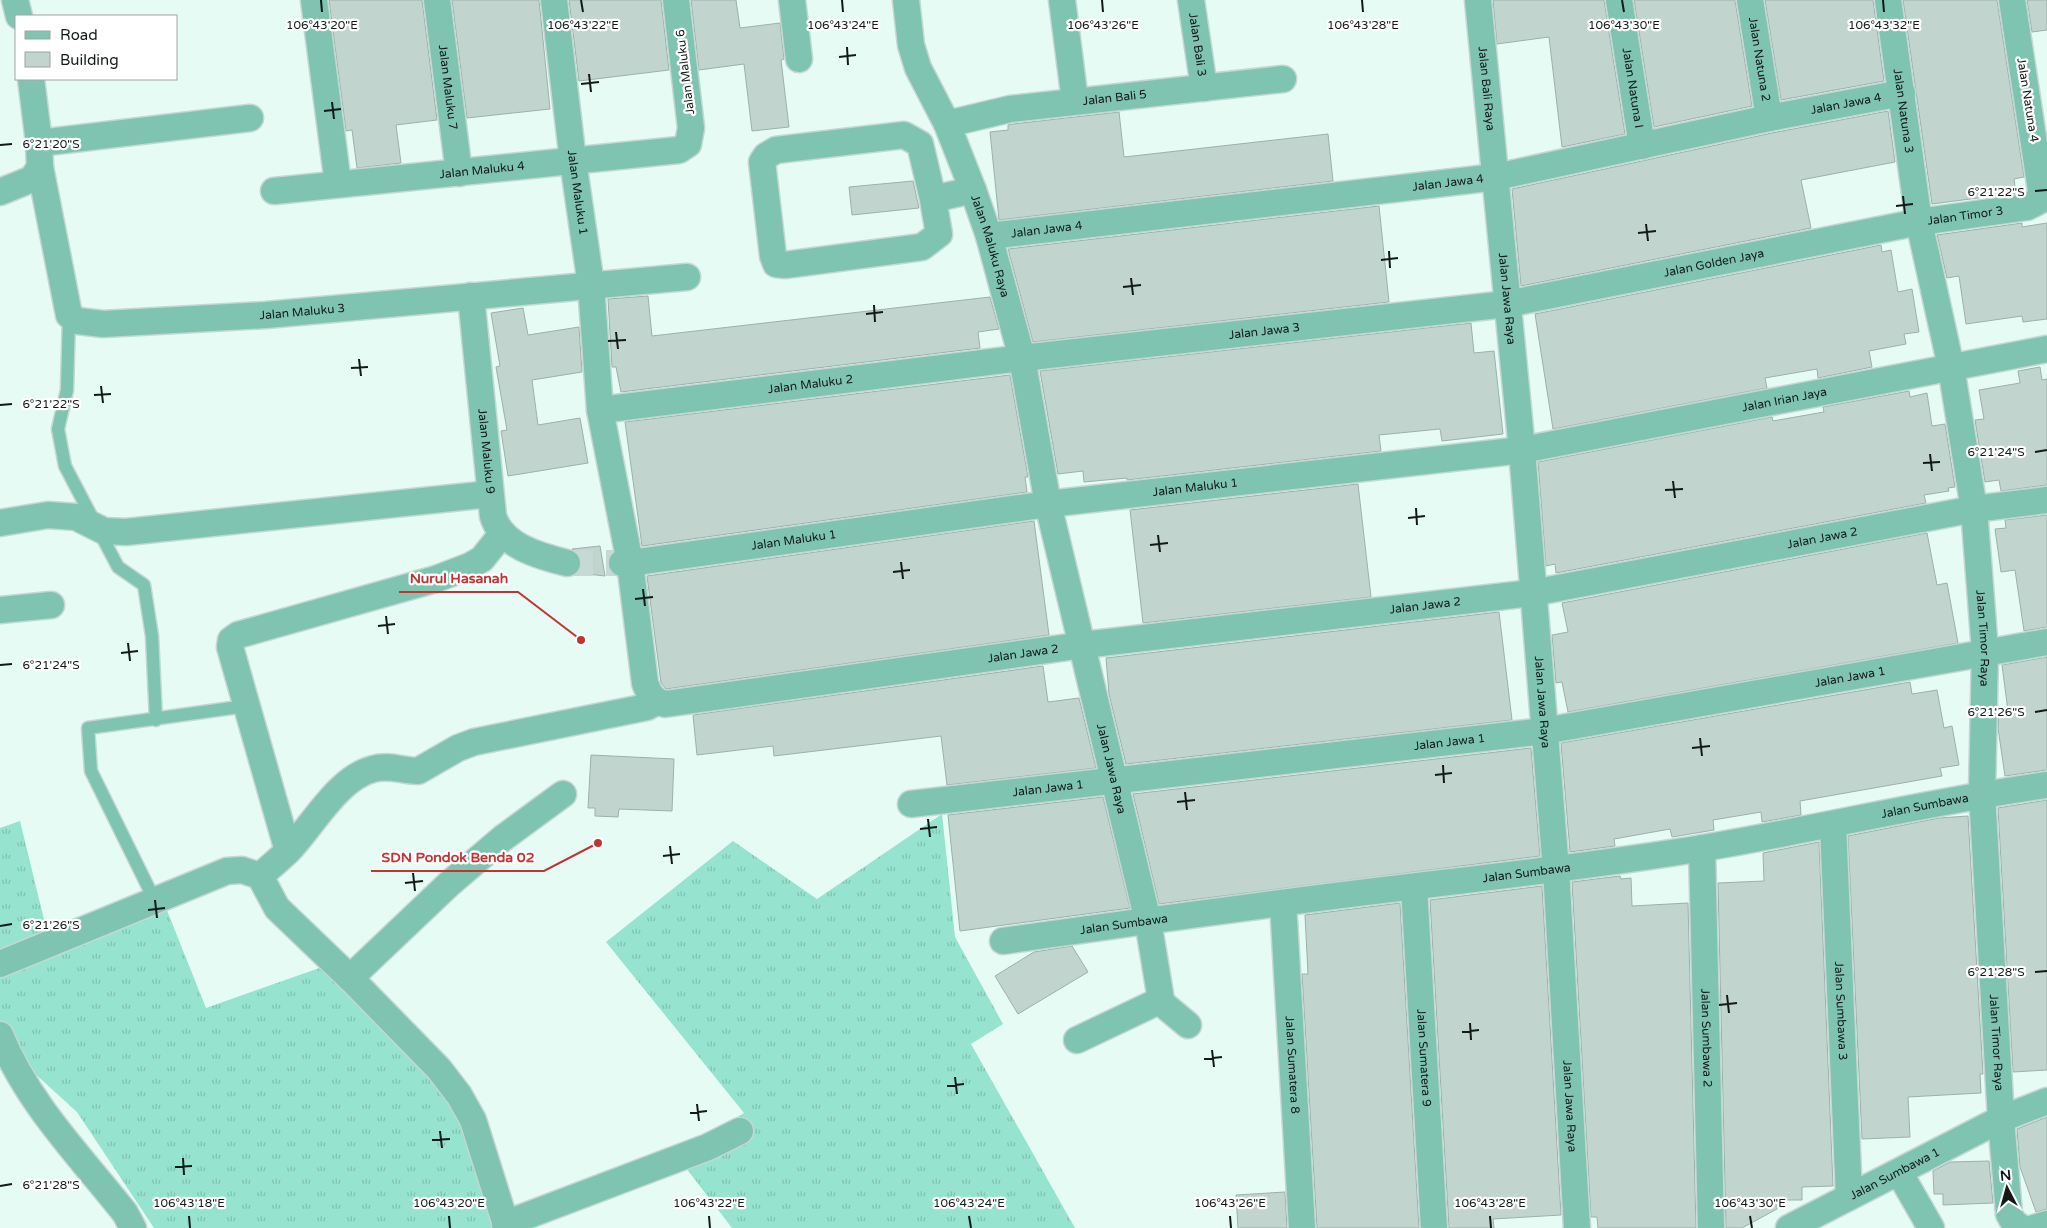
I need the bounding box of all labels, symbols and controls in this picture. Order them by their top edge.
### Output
street label: Jalan Bali 3 [1186,12,1209,77]
legend [15,15,178,80]
street label: Jalan Natuna 2 [1746,16,1773,103]
text: 106°43'20"E [286,18,358,32]
text: 106°43'22"E [547,18,619,32]
text: 106°43'24"E [807,18,879,32]
text: 106°43'26"E [1067,18,1139,32]
text: 106°43'28"E [1327,18,1399,32]
text: 106°43'30"E [1588,18,1660,32]
text: 106°43'32"E [1848,18,1920,32]
text: Road [60,26,98,44]
street label: Jalan Maluku 6 [673,29,697,115]
street label: Jalan Maluku 7 [436,44,460,131]
street label: Jalan Bali Raya [1476,46,1498,132]
street label: Jalan Natuna I [1620,47,1646,129]
text: Building [60,51,119,69]
street label: Jalan Natuna 4 [2014,57,2042,144]
street label: Jalan Natuna 3 [1891,68,1916,154]
street label: Jalan Bali 5 [1082,87,1147,108]
street label: Jalan Jawa 4 [1809,90,1883,117]
text: 6°21'20"S [22,137,80,151]
street label: Jalan Maluku 1 [565,149,591,236]
street label: Jalan Maluku 4 [439,159,526,181]
street label: Jalan Jawa 4 [1412,171,1485,194]
text: 6°21'22"S [1967,185,2025,199]
street label: Jalan Maluku Raya [968,193,1012,299]
street label: Jalan Timor 3 [1927,203,2004,228]
street label: Jalan Jawa 4 [1010,218,1083,240]
street label: Jalan Golden Jaya [1662,246,1765,280]
street label: Jalan Jawa Raya [1496,252,1519,345]
street label: Jalan Maluku 3 [259,301,346,322]
street label: Jalan Jawa 3 [1228,320,1301,342]
street label: Jalan Maluku 2 [767,372,854,396]
street label: Jalan Irian Jaya [1741,385,1828,415]
text: 6°21'22"S [22,397,80,411]
street label: Jalan Maluku 9 [475,408,498,495]
text: 6°21'24"S [1967,445,2025,459]
street label: Jalan Maluku 1 [1152,475,1239,499]
street label: Jalan Jawa 2 [1786,524,1859,551]
street label: Jalan Maluku 1 [750,527,837,553]
callout: Nurul Hasanah [399,563,518,592]
text: Nurul Hasanah [410,570,508,587]
street label: Jalan Timor Raya [1973,589,1992,687]
street label: Jalan Jawa 2 [1389,594,1462,616]
street label: Jalan Jawa 2 [987,642,1059,665]
street label: Jalan Jawa Raya [1532,655,1553,749]
text: 6°21'24"S [22,658,80,672]
street label: Jalan Jawa 1 [1814,664,1887,690]
text: 6°21'26"S [1967,705,2025,719]
street label: Jalan Jawa Raya [1094,722,1129,815]
street label: Jalan Jawa 1 [1413,731,1486,753]
street label: Jalan Jawa 1 [1012,777,1084,799]
street label: Jalan Sumbawa [1880,791,1970,821]
callout: SDN Pondok Benda 02 [371,842,544,871]
text: SDN Pondok Benda 02 [382,849,535,866]
street label: Jalan Sumbawa [1482,860,1571,885]
street label: Jalan Sumbawa [1079,911,1169,937]
text: 6°21'26"S [22,918,80,932]
street label: Jalan Sumbawa 3 [1832,961,1850,1061]
text: 6°21'28"S [1967,965,2025,979]
street label: Jalan Sumbawa 2 [1698,988,1715,1088]
street label: Jalan Timor Raya [1987,994,2006,1092]
street label: Jalan Sumatera 9 [1414,1008,1434,1107]
street label: Jalan Sumatera 8 [1283,1015,1302,1114]
street label: Jalan Jawa Raya [1560,1060,1580,1153]
street label: Jalan Sumbawa 1 [1847,1145,1942,1203]
north arrow [1982,1163,2032,1213]
text: N [1999,1167,2012,1185]
text: 6°21'28"S [22,1178,80,1192]
text: 106°43'18"E [153,1196,225,1210]
text: 106°43'20"E [413,1196,485,1210]
text: 106°43'22"E [673,1196,745,1210]
text: 106°43'24"E [933,1196,1005,1210]
text: 106°43'26"E [1194,1196,1266,1210]
text: 106°43'28"E [1454,1196,1526,1210]
text: 106°43'30"E [1714,1196,1786,1210]

